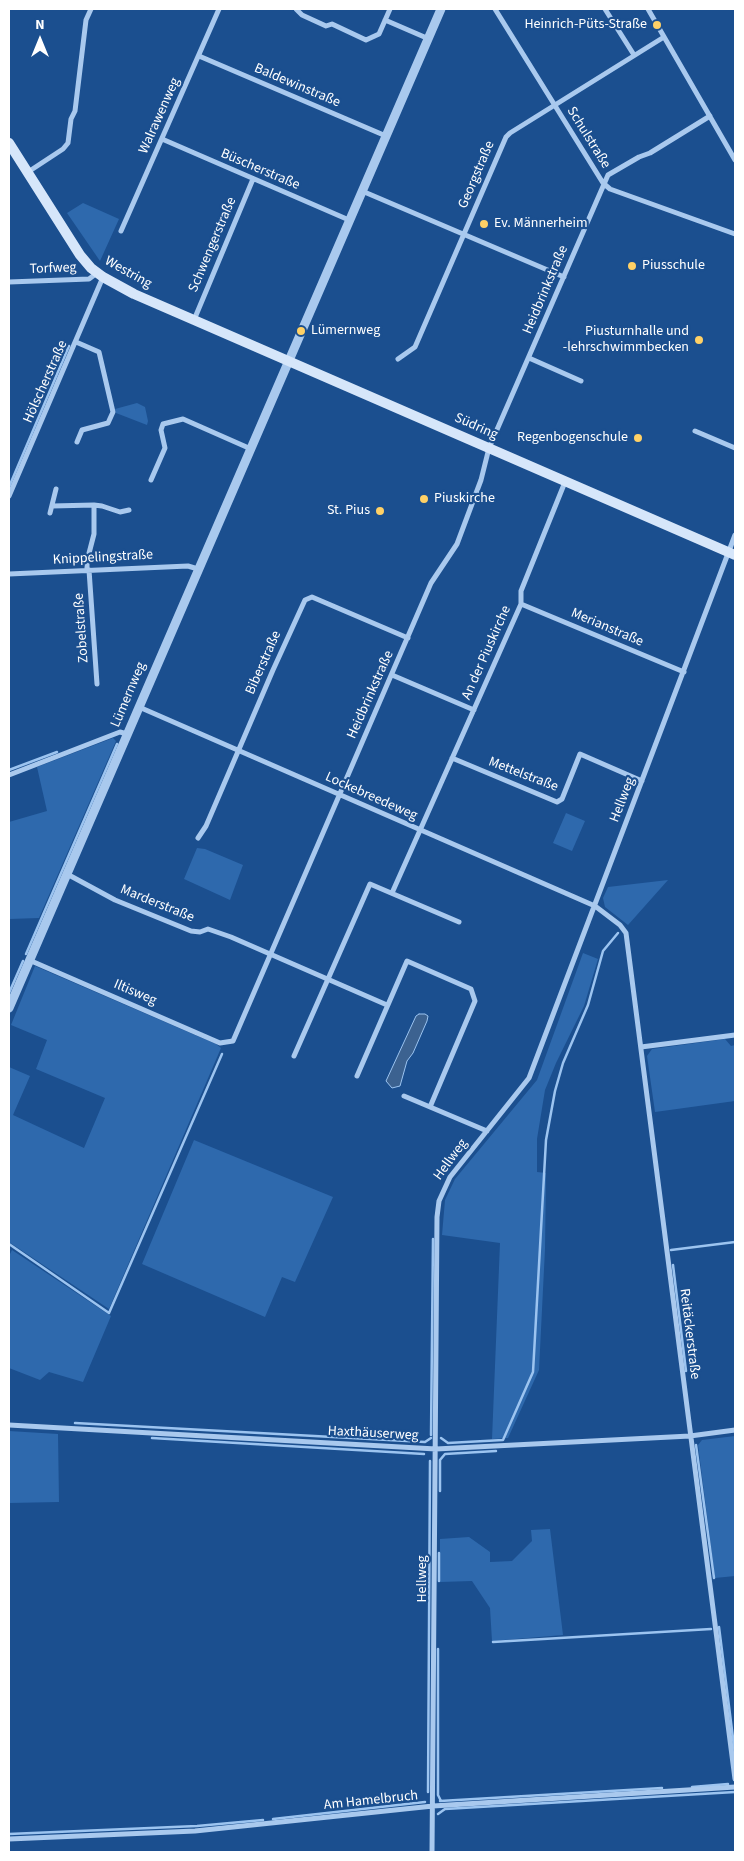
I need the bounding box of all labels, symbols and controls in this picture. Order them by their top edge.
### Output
north arrow [15,15,65,65]
text: N [35,15,45,35]
place label: Heinrich-Püts-Straße [524,17,647,33]
marker: Heinrich-Püts-Straße [651,19,663,31]
street label: Baldewinstraße [252,60,342,112]
street label: Walrawenweg [136,75,184,157]
street label: Schulstraße [562,104,614,172]
street label: Georgstraße [455,139,499,211]
street label: Büscherstraße [218,146,302,194]
street label: Schwengerstraße [185,195,241,295]
place label: Ev. Männerheim [494,216,588,232]
marker: Ev. Männerheim [478,218,490,230]
street label: Heidbrinkstraße [520,243,572,337]
street label: Westring [102,253,154,293]
place label: Piusschule [642,258,705,274]
street label: Torfweg [29,260,77,278]
marker: Piusschule [626,260,638,272]
place label: Lümernweg [311,323,380,339]
place label: Piusturnhalle und -lehrschwimmbecken [563,324,689,357]
marker: Lümernweg [295,325,307,337]
marker: Piusturnhalle und -lehrschwimmbecken [693,334,705,346]
street label: Hölscherstraße [20,338,72,426]
street label: Südring [452,410,500,444]
place label: Regenbogenschule [517,430,628,446]
marker: Regenbogenschule [632,432,644,444]
place label: Piuskirche [434,491,495,507]
marker: Piuskirche [418,493,430,505]
place label: St. Pius [327,503,370,519]
marker: St. Pius [374,505,386,517]
street label: Knippelingstraße [52,547,154,569]
street label: Zobelstraße [71,592,93,664]
street label: An der Piuskirche [459,603,515,703]
street label: Merianstraße [568,605,646,651]
street label: Biberstraße [242,628,286,698]
street label: Heidbrinkstraße [344,648,398,742]
street label: Lümernweg [108,660,150,730]
street label: Mettelstraße [486,754,560,796]
street label: Lockebreedeweg [322,769,420,825]
street label: Hellweg [607,775,639,825]
street label: Marderstraße [118,882,196,926]
street label: Iltisweg [111,976,159,1010]
street label: Hellweg [430,1136,472,1184]
street label: Reitäckerstraße [675,1288,703,1380]
street label: Haxthäuserweg [327,1423,419,1445]
street label: Hellweg [415,1555,431,1603]
street label: Am Hamelbruch [323,1788,419,1814]

